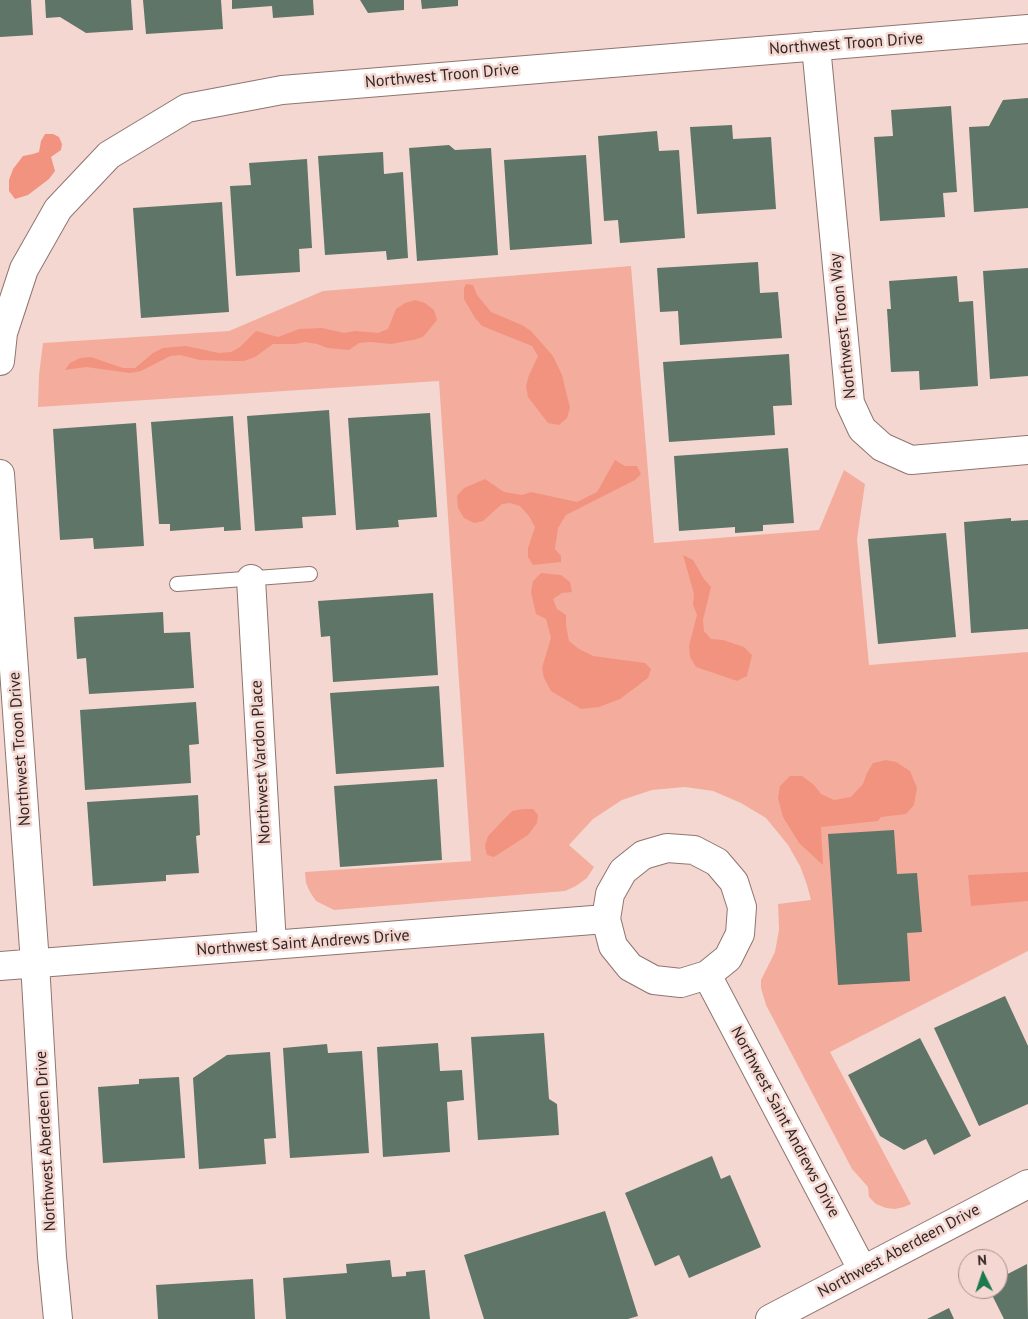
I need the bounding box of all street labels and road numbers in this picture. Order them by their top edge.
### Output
street label: Northwest Troon Drive [768,29,924,59]
street label: Northwest Troon Drive [364,60,520,92]
street label: Northwest Troon Way [826,252,860,400]
street label: Northwest Troon Drive [5,671,35,827]
street label: Northwest Vardon Place [247,680,275,844]
street label: Northwest Saint Andrews Drive [196,926,410,960]
street label: Northwest Saint Andrews Drive [726,1023,844,1221]
street label: Northwest Aberdeen Drive [32,1050,60,1232]
street label: Northwest Aberdeen Drive [815,1200,983,1302]

